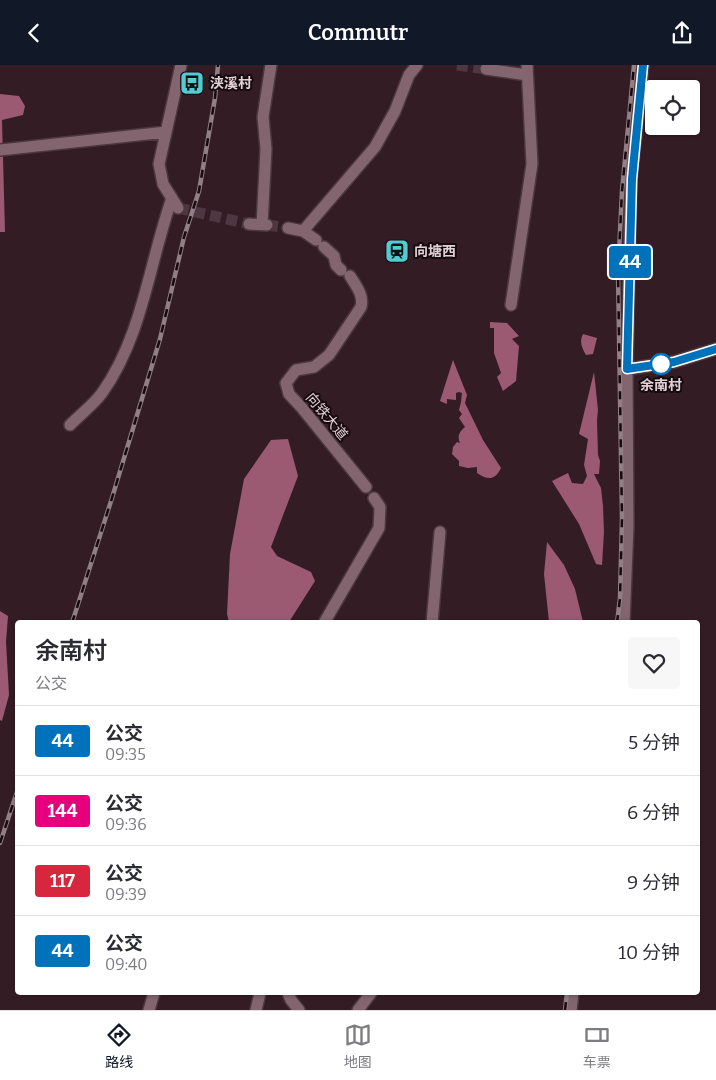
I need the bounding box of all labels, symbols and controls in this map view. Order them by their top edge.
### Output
icon: back [20,19,48,47]
text: Commutr [308,19,408,46]
icon: share [668,19,696,47]
bus stop icon: 浃溪村 [179,70,205,96]
place label: 浃溪村 [210,75,252,92]
map controls [645,80,700,135]
button: locate [645,80,700,135]
station icon: 向塘西 [384,238,410,264]
place label: 向塘西 [414,243,456,260]
line badge: 44 [608,246,652,278]
text: 44 [619,251,641,273]
marker: 余南村 [650,353,672,375]
place label: 余南村 [640,377,682,394]
street label: 向铁大道 [302,389,351,443]
text: 余南村 [35,637,107,665]
button: heart [628,637,680,689]
text: 公交 [35,674,67,693]
text: 公交 [105,722,143,745]
text: 44 [51,730,74,752]
text: 5 分钟 [628,731,680,754]
text: 09:35 [105,745,146,764]
text: 公交 [105,792,143,815]
text: 144 [48,800,77,822]
text: 6 分钟 [627,801,680,824]
text: 09:36 [105,815,147,834]
text: 公交 [105,862,143,885]
text: 117 [50,870,75,892]
text: 9 分钟 [627,871,680,894]
text: 09:39 [105,885,147,904]
text: 公交 [105,932,143,955]
text: 44 [51,940,74,962]
text: 10 分钟 [618,941,680,964]
text: 09:40 [105,955,148,974]
tab: 路线 [105,1021,133,1071]
tab: 地图 [344,1021,372,1071]
tab: 车票 [583,1021,611,1071]

